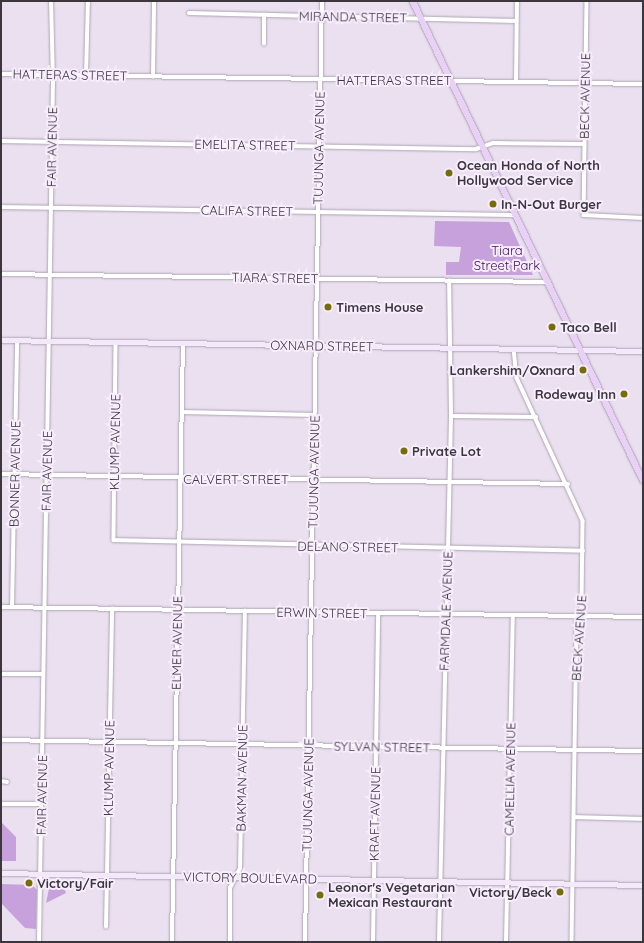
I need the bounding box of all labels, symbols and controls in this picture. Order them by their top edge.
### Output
street label: MIRANDA STREET [299,8,407,26]
street label: BECK AVENUE [576,53,594,139]
street label: HATTERAS STREET [12,66,128,84]
street label: HATTERAS STREET [336,72,452,88]
street label: TUJUNGA AVENUE [310,91,328,205]
street label: FAIR AVENUE [44,107,60,187]
street label: EMELITA STREET [194,136,296,154]
place label: Ocean Honda of North Hollywood Service [457,158,600,189]
marker: Ocean Honda of North Hollywood Service [444,168,454,178]
place label: In-N-Out Burger [501,196,602,212]
marker: In-N-Out Burger [488,199,498,209]
street label: CALIFA STREET [201,202,293,220]
park label: Tiara Street Park [474,243,540,274]
street label: TIARA STREET [232,269,318,287]
place label: Timens House [336,299,424,315]
marker: Timens House [323,302,333,312]
place label: Taco Bell [560,319,617,335]
marker: Taco Bell [547,322,557,332]
street label: OXNARD STREET [270,337,374,355]
place label: Lankershim/Oxnard [450,362,575,378]
marker: Lankershim/Oxnard [578,365,588,375]
place label: Rodeway Inn [535,386,616,402]
marker: Rodeway Inn [619,389,629,399]
street label: KLUMP AVENUE [106,394,124,490]
street label: TUJUNGA AVENUE [305,415,323,529]
street label: BONNER AVENUE [6,421,24,527]
street label: FAIR AVENUE [39,431,55,511]
place label: Private Lot [412,443,481,459]
marker: Private Lot [399,446,409,456]
street label: CALVERT STREET [183,471,289,487]
street label: DELANO STREET [297,538,399,556]
street label: FARMDALE AVENUE [436,551,456,671]
street label: BECK AVENUE [568,595,590,681]
street label: ELMER AVENUE [168,596,186,690]
street label: ERWIN STREET [276,604,368,622]
street label: KLUMP AVENUE [100,720,118,816]
street label: CAMELLIA AVENUE [501,722,519,836]
street label: BAKMAN AVENUE [233,724,251,832]
street label: TUJUNGA AVENUE [299,738,317,852]
street label: SYLVAN STREET [333,738,431,756]
street label: FAIR AVENUE [34,755,50,835]
street label: KRAFT AVENUE [366,767,384,861]
street label: VICTORY BOULEVARD [183,869,317,887]
place label: Victory/Fair [37,875,114,891]
marker: Victory/Fair [24,878,34,888]
place label: Leonor's Vegetarian Mexican Restaurant [328,880,455,911]
place label: Victory/Beck [469,884,552,900]
marker: Victory/Beck [555,887,565,897]
marker: Leonor's Vegetarian Mexican Restaurant [315,890,325,900]

